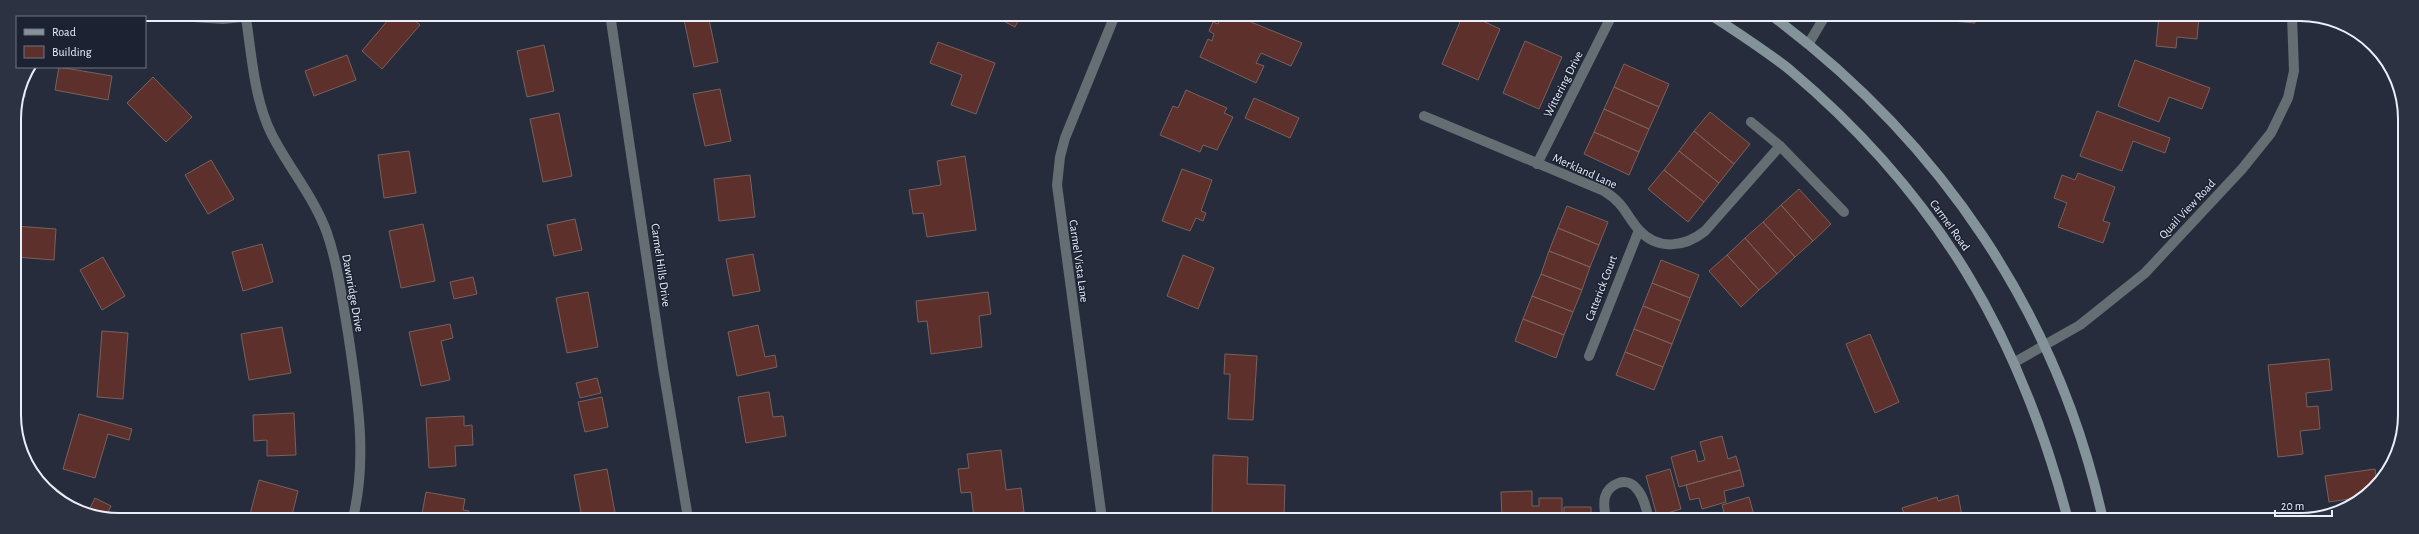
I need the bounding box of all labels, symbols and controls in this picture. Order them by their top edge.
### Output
legend [16,16,146,68]
text: Road [52,26,76,38]
text: Building [52,46,92,58]
street label: Wittering Drive [1541,49,1585,119]
street label: Merkland Lane [1551,151,1619,191]
street label: Quail View Road [2157,177,2218,242]
street label: Carmel Road [1928,197,1972,253]
street label: Carmel Vista Lane [1067,219,1091,303]
street label: Carmel Hills Drive [649,223,673,307]
street label: Dawnridge Drive [340,253,366,333]
street label: Catterick Court [1583,253,1619,322]
scale bar [2275,492,2332,518]
text: 20 m [2281,500,2304,512]

